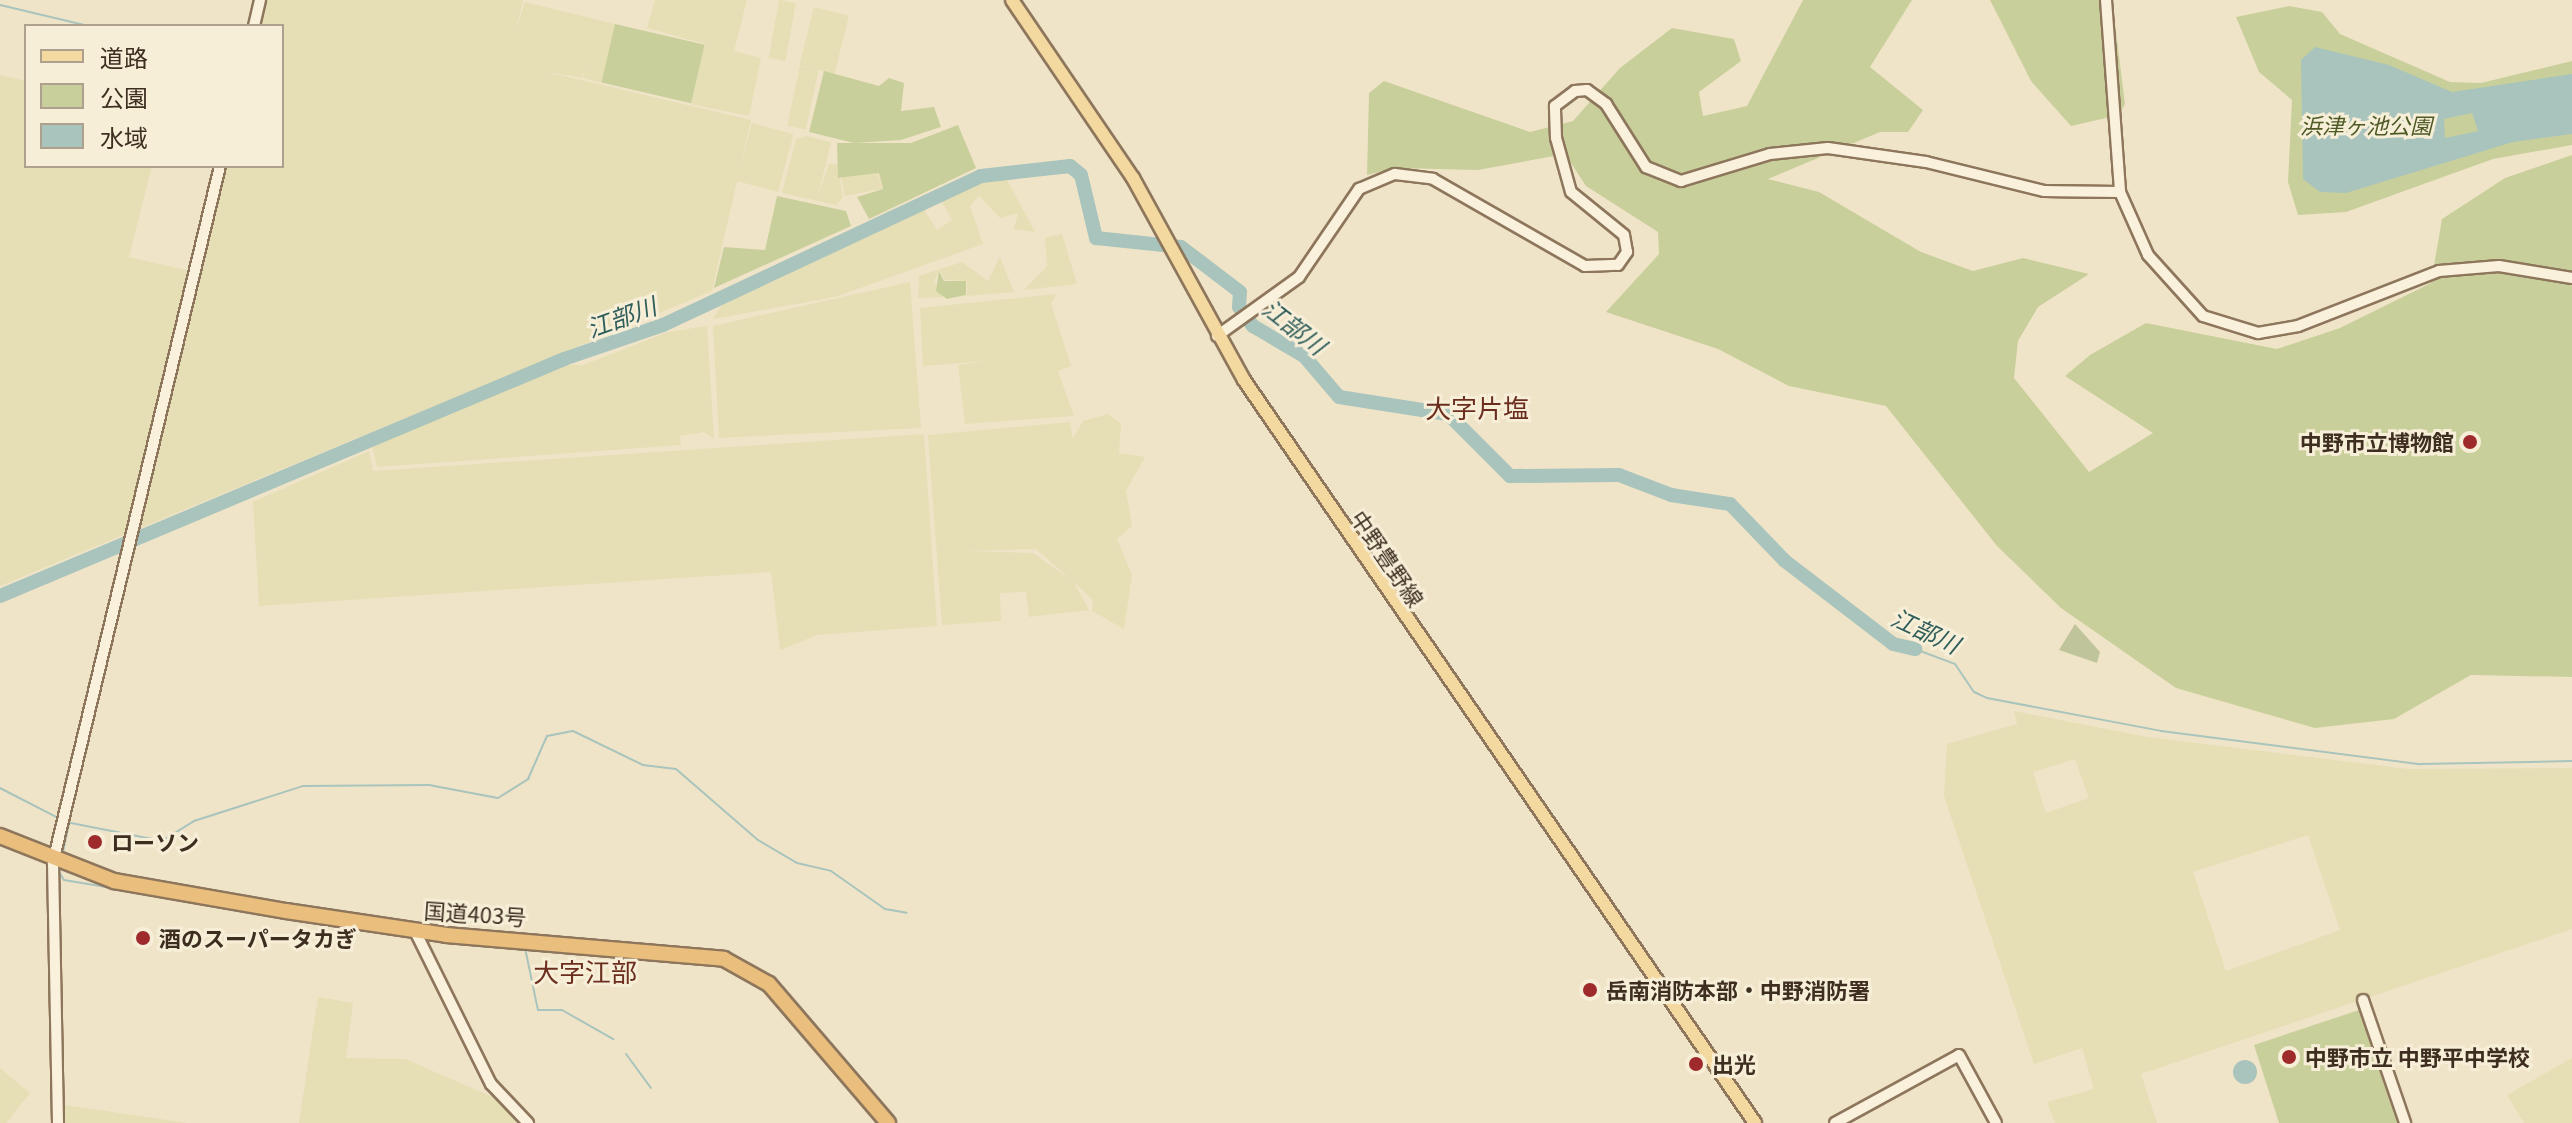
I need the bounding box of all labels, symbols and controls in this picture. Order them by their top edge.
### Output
legend [24,24,284,168]
text: 道路 [100,39,148,74]
text: 公園 [100,79,148,114]
park label: 浜津ヶ池公園 [2300,112,2432,138]
text: 水域 [100,119,148,154]
water label: 江部川 [582,290,660,342]
water label: 江部川 [1258,292,1332,360]
district label: 大字片塩 [1425,391,1529,423]
place label: 中野市立博物館 [2300,429,2454,455]
marker: 中野市立博物館 [2461,433,2479,451]
street label: 中野豊野線 [1346,505,1430,611]
water label: 江部川 [1887,602,1965,658]
place label: ローソン [111,829,199,855]
marker: ローソン [86,833,104,851]
street label: 国道403号 [423,896,527,930]
place label: 酒のスーパータカぎ [159,925,357,951]
marker: 酒のスーパータカぎ [134,929,152,947]
district label: 大字江部 [533,955,637,987]
place label: 岳南消防本部・中野消防署 [1606,977,1870,1003]
marker: 岳南消防本部・中野消防署 [1581,981,1599,999]
place label: 中野市立 中野平中学校 [2305,1044,2530,1070]
marker: 中野市立 中野平中学校 [2280,1048,2298,1066]
place label: 出光 [1712,1051,1756,1077]
marker: 出光 [1687,1055,1705,1073]

